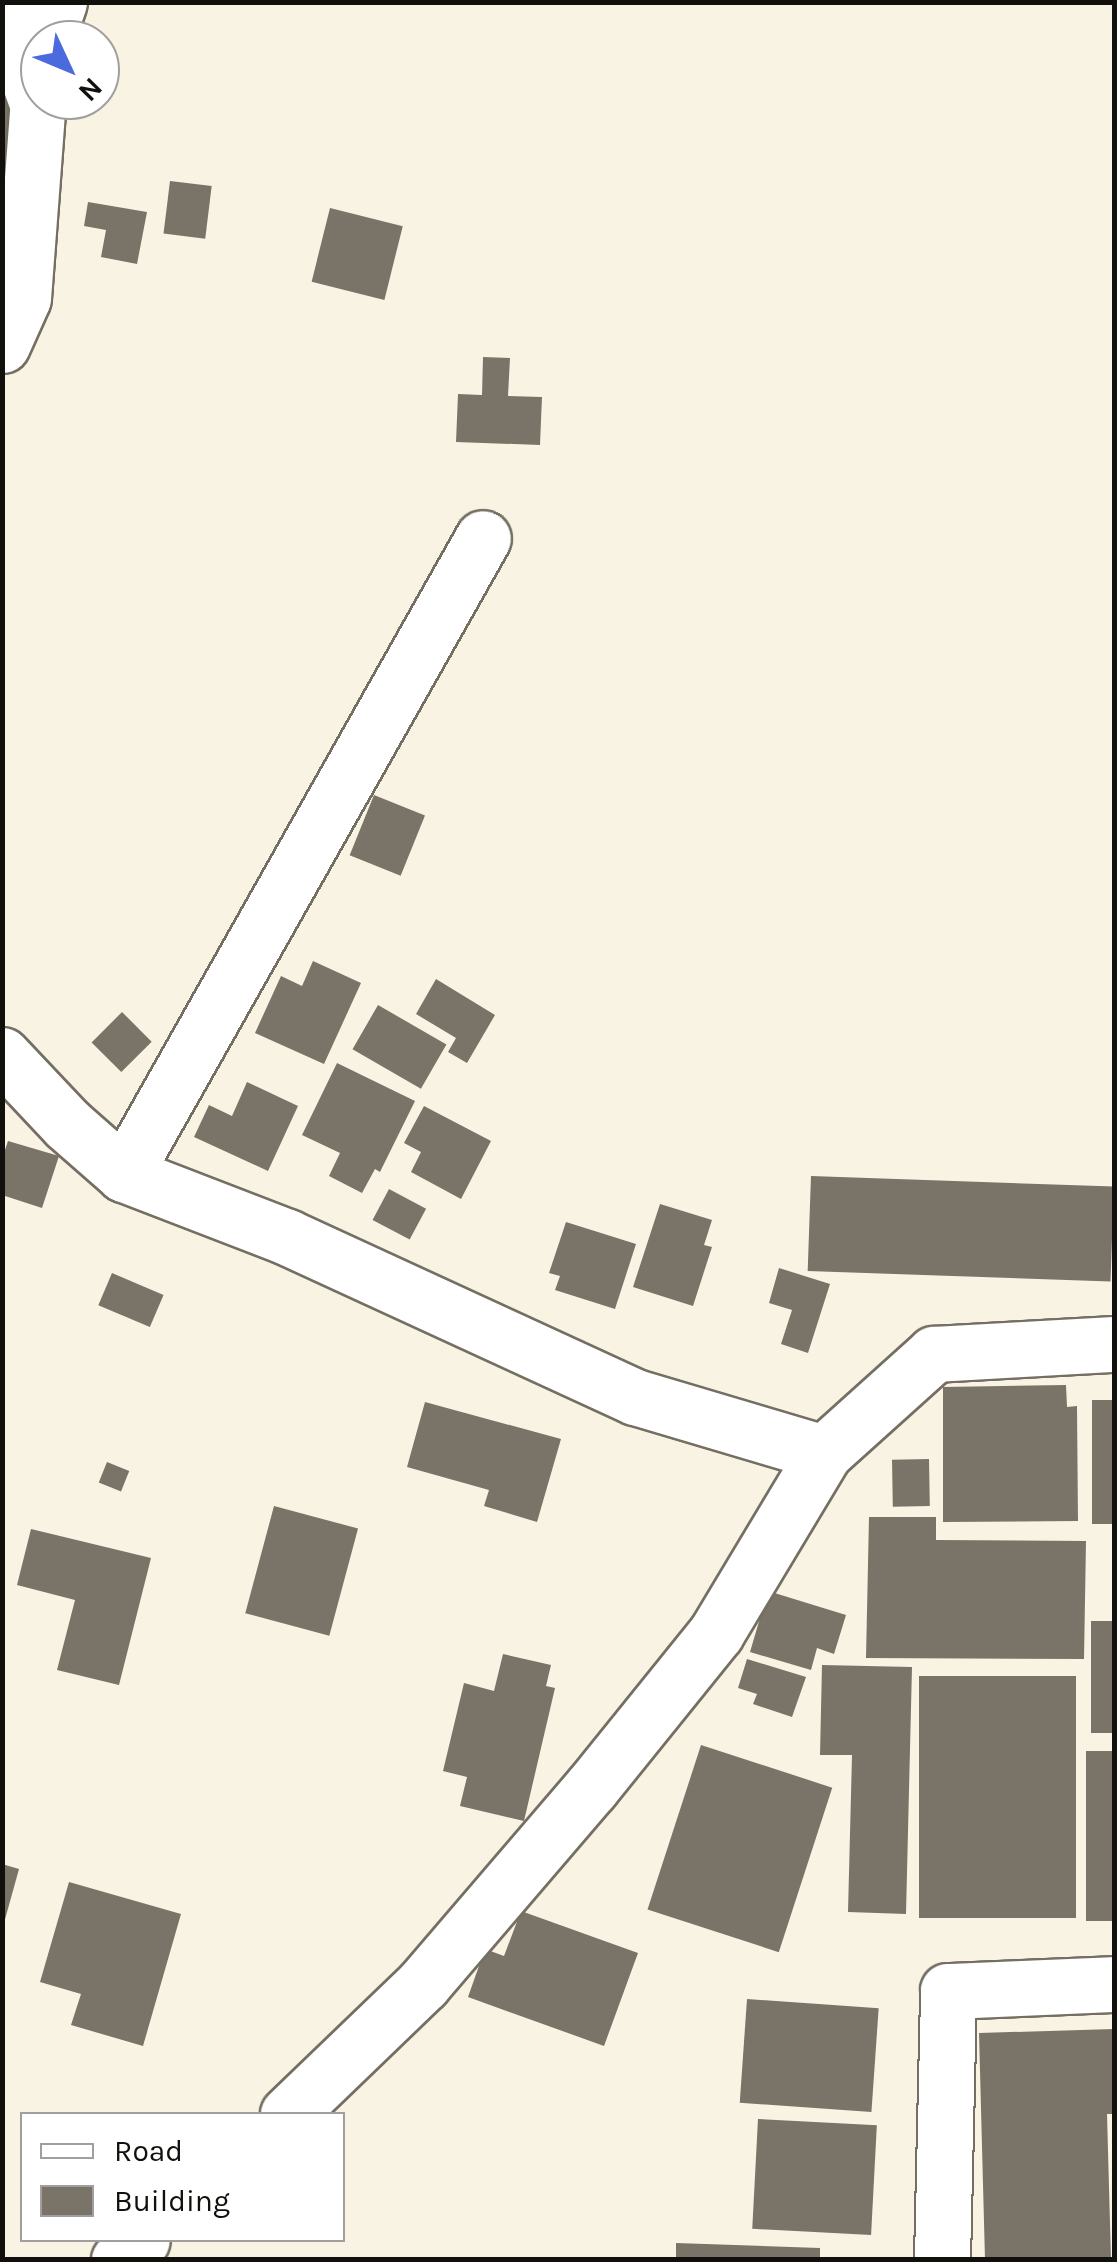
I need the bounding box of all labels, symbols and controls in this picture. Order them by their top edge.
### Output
north arrow [20,20,120,120]
text: N [72,71,109,108]
legend [20,2112,345,2242]
text: Road [114,2133,183,2169]
text: Building [114,2183,230,2219]

